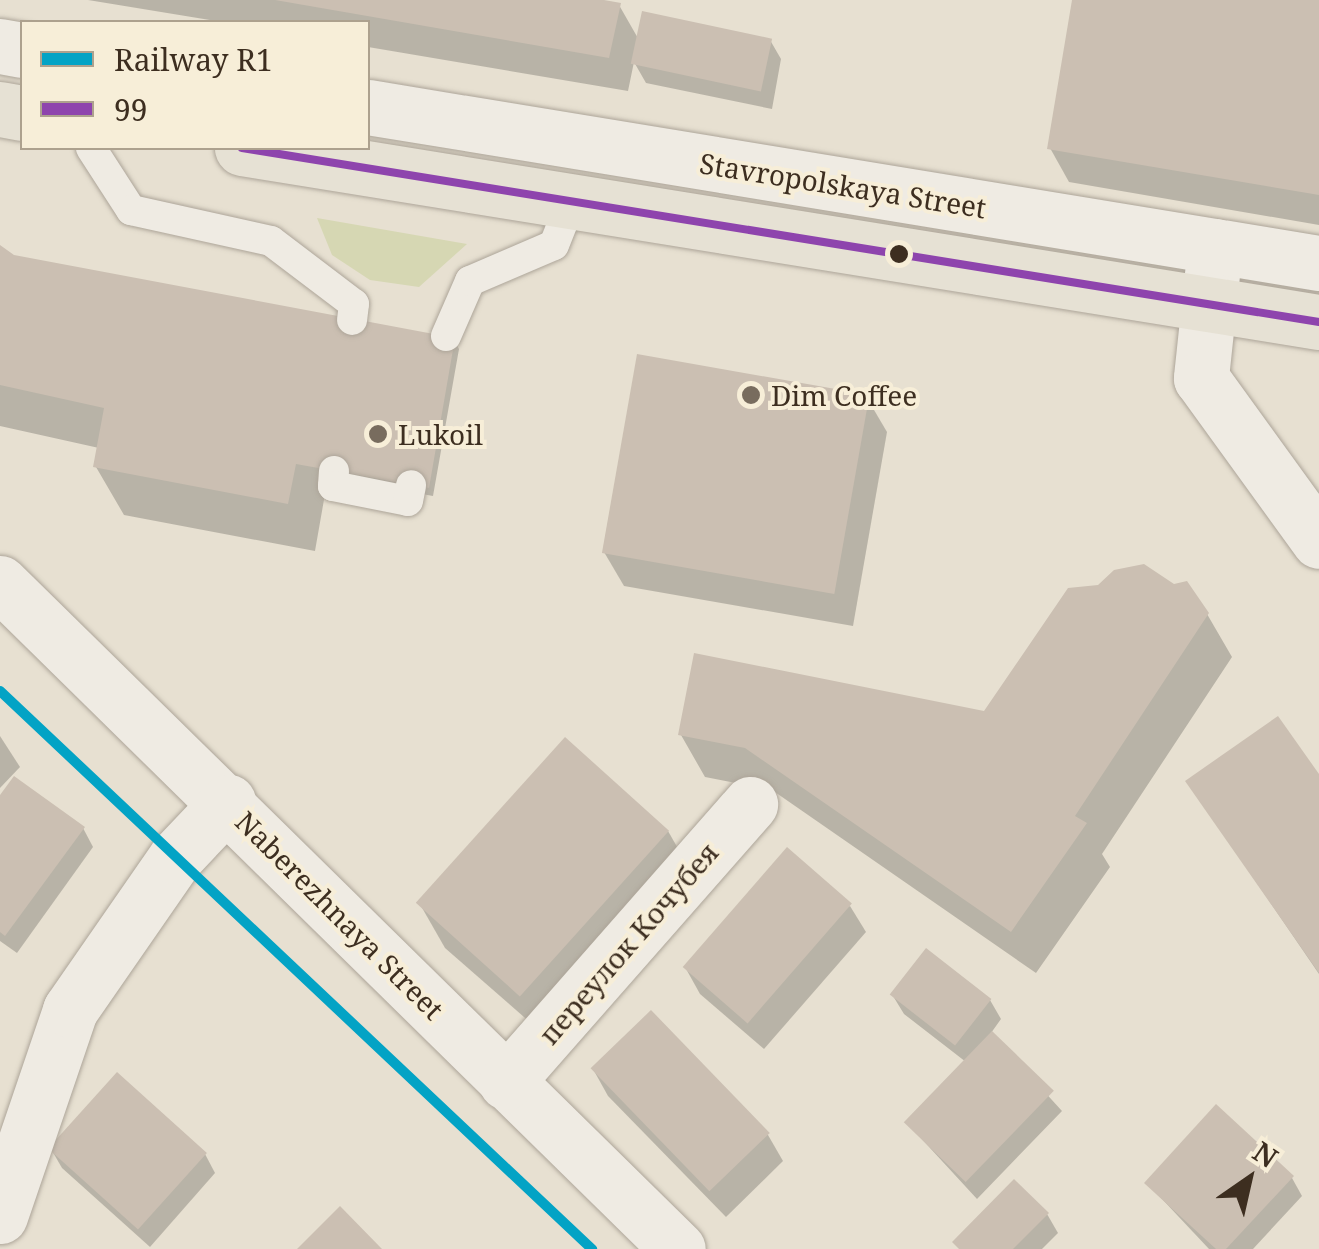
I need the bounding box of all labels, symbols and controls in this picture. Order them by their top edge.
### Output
legend [20,20,370,150]
text: Railway R1 [114,39,273,80]
text: 99 [114,89,148,130]
street label: Stavropolskaya Street [697,146,989,224]
unlabelled marker [889,244,909,264]
place label: Dim Coffee [771,378,917,412]
marker: Dim Coffee [740,384,762,406]
place label: Lukoil [398,417,483,451]
marker: Lukoil [367,423,389,445]
street label: Naberezhnaya Street [229,804,451,1026]
street label: переулок Кочубея [531,835,725,1051]
north arrow [1199,1129,1299,1229]
text: N [1246,1132,1286,1176]

